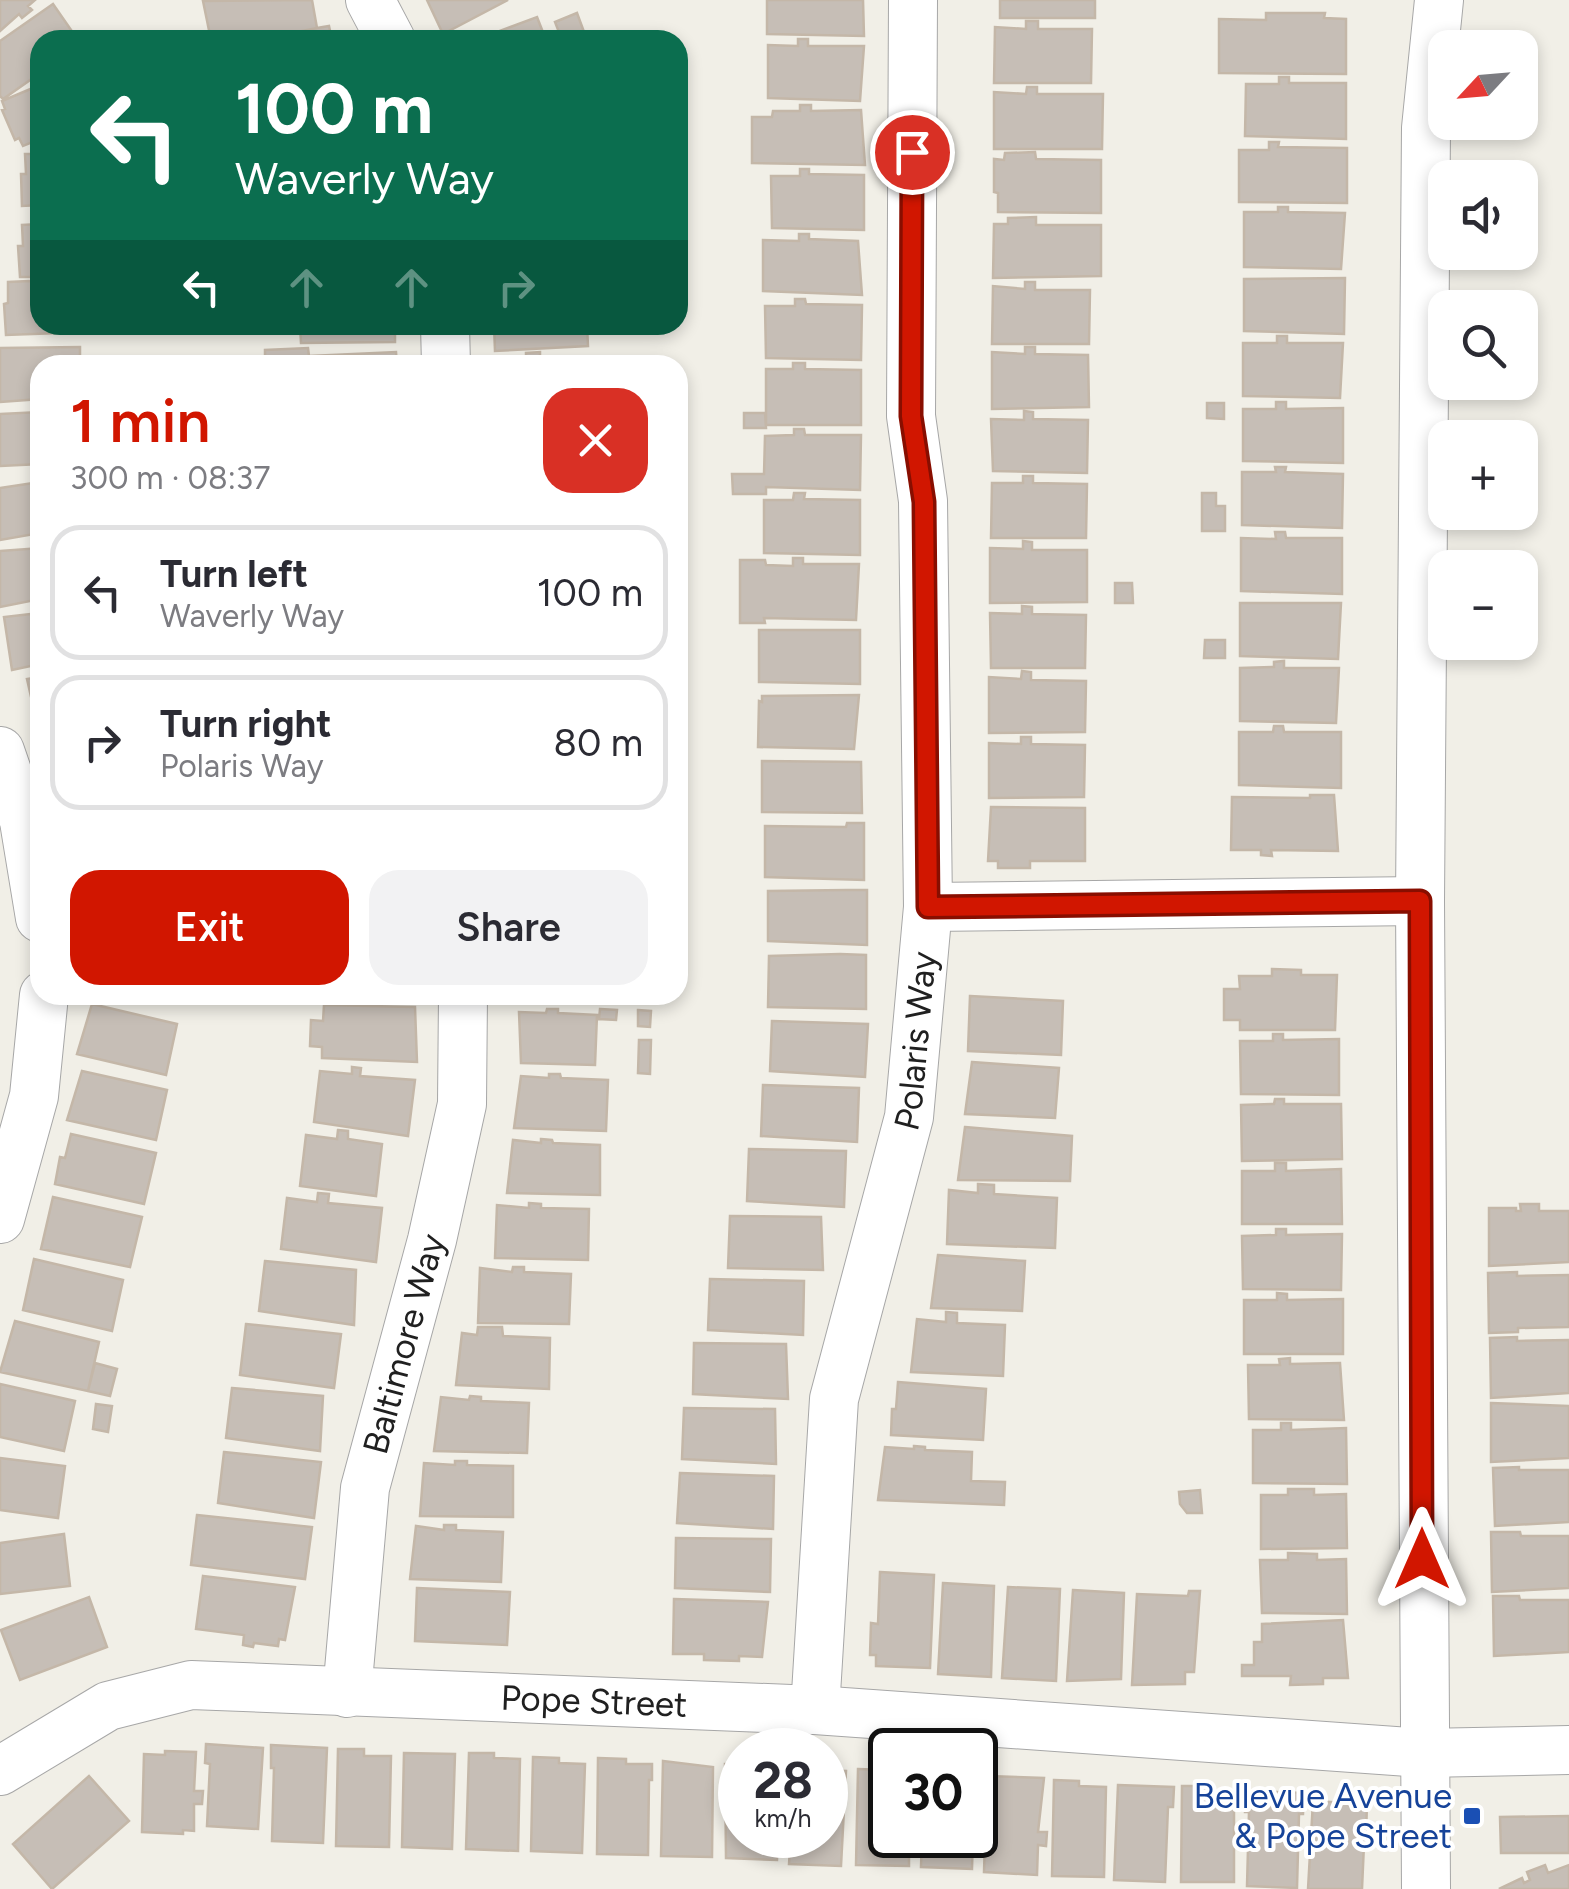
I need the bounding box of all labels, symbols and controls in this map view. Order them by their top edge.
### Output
north arrow [1428,30,1538,140]
map controls [1428,30,1538,660]
text: 100 m [235,66,433,151]
icon: left [70,70,200,200]
pin [870,110,955,195]
icon: arrive [885,125,940,180]
text: Waverly Way [235,151,494,205]
button: sound [1428,160,1538,270]
icon: left [174,260,229,315]
icon: ahead [279,260,334,315]
icon: ahead [384,260,439,315]
icon: right [489,260,544,315]
button: search [1428,290,1538,400]
text: 1 min [70,385,210,457]
button: close [543,388,648,493]
button: + [1428,420,1538,530]
text: 300 m · 08:37 [70,459,270,497]
button: − [1428,550,1538,660]
text: Turn left [160,551,308,597]
icon: left [75,565,130,620]
text: 100 m [537,570,643,616]
text: Waverly Way [160,597,344,635]
text: Turn right [160,701,332,747]
icon: right [75,715,130,770]
text: 80 m [554,720,643,766]
text: Polaris Way [160,747,324,785]
button: Exit [70,870,349,985]
button: Share [369,870,648,985]
street label: Polaris Way [885,949,945,1135]
street label: Baltimore Way [354,1229,454,1459]
position arrow [1370,1507,1474,1611]
street label: Pope Street [500,1676,688,1726]
speed limit sign: 30 [868,1728,998,1858]
text: 28 [753,1750,813,1811]
place label: Bellevue Avenue & Pope Street [1194,1775,1452,1857]
text: km/h [754,1803,812,1833]
marker: Bellevue Avenue & Pope Street [1461,1805,1483,1827]

